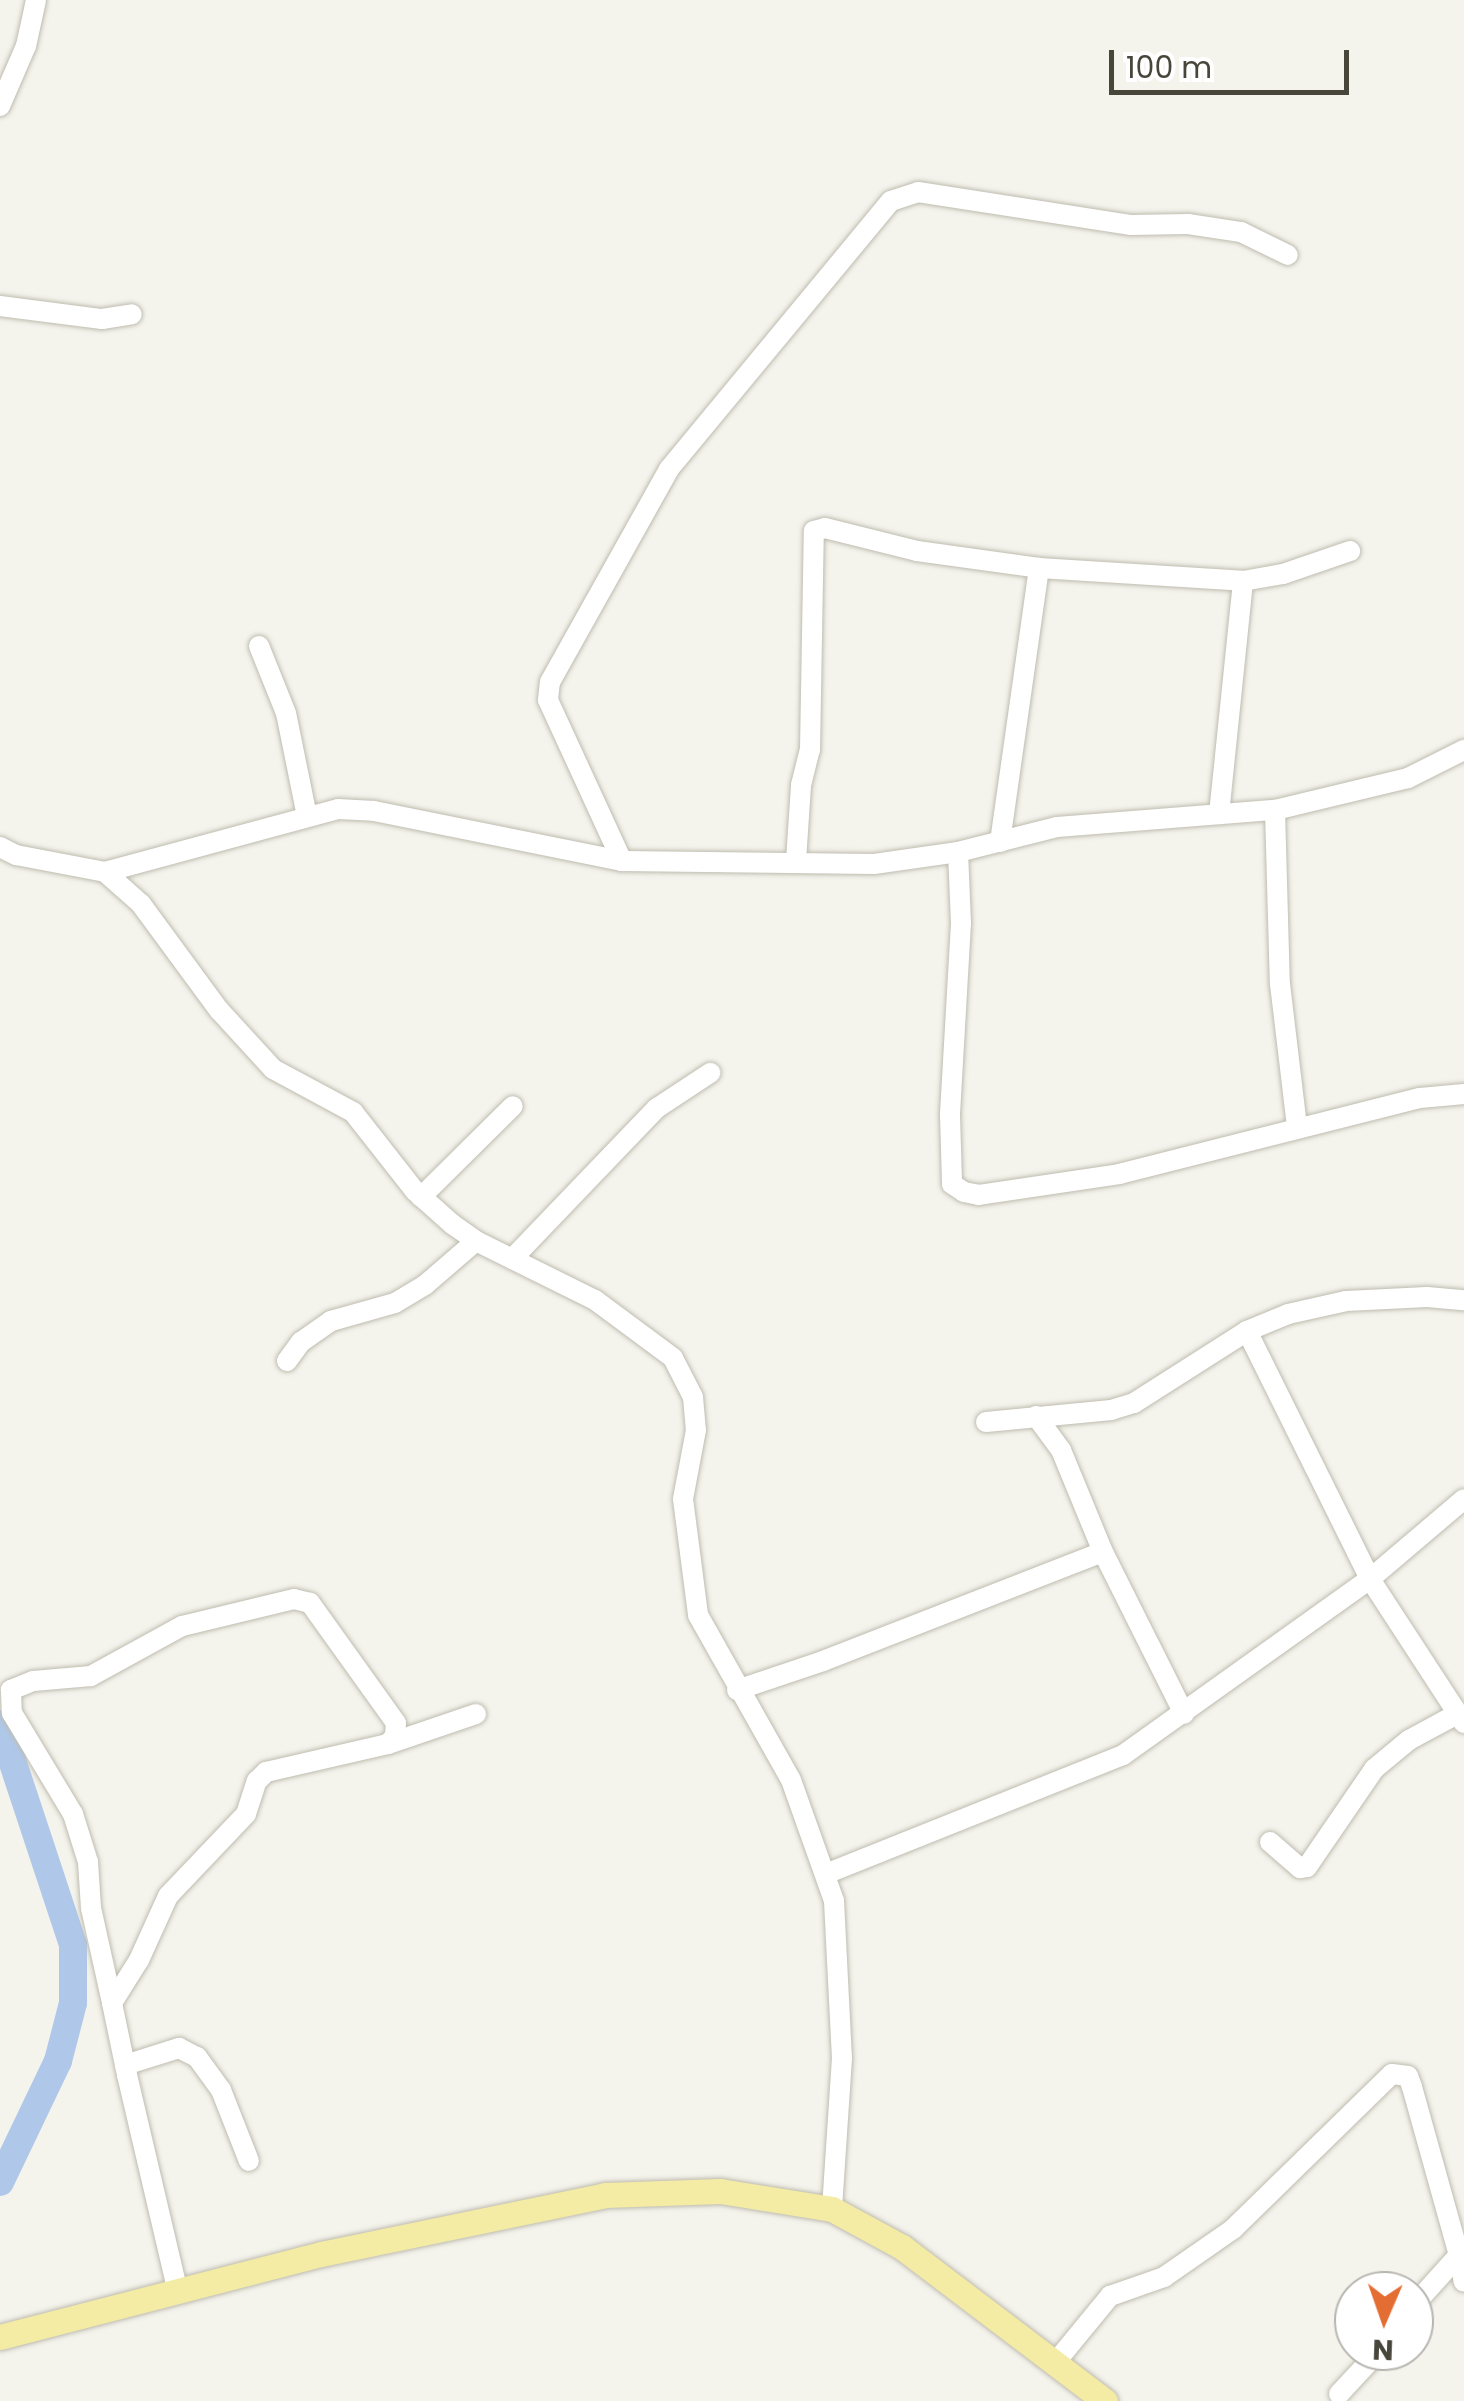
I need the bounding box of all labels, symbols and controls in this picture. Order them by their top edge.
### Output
scale bar [1114,30,1354,92]
text: 100 m [1126,46,1212,89]
north arrow [1334,2271,1434,2371]
text: N [1372,2330,1394,2369]

